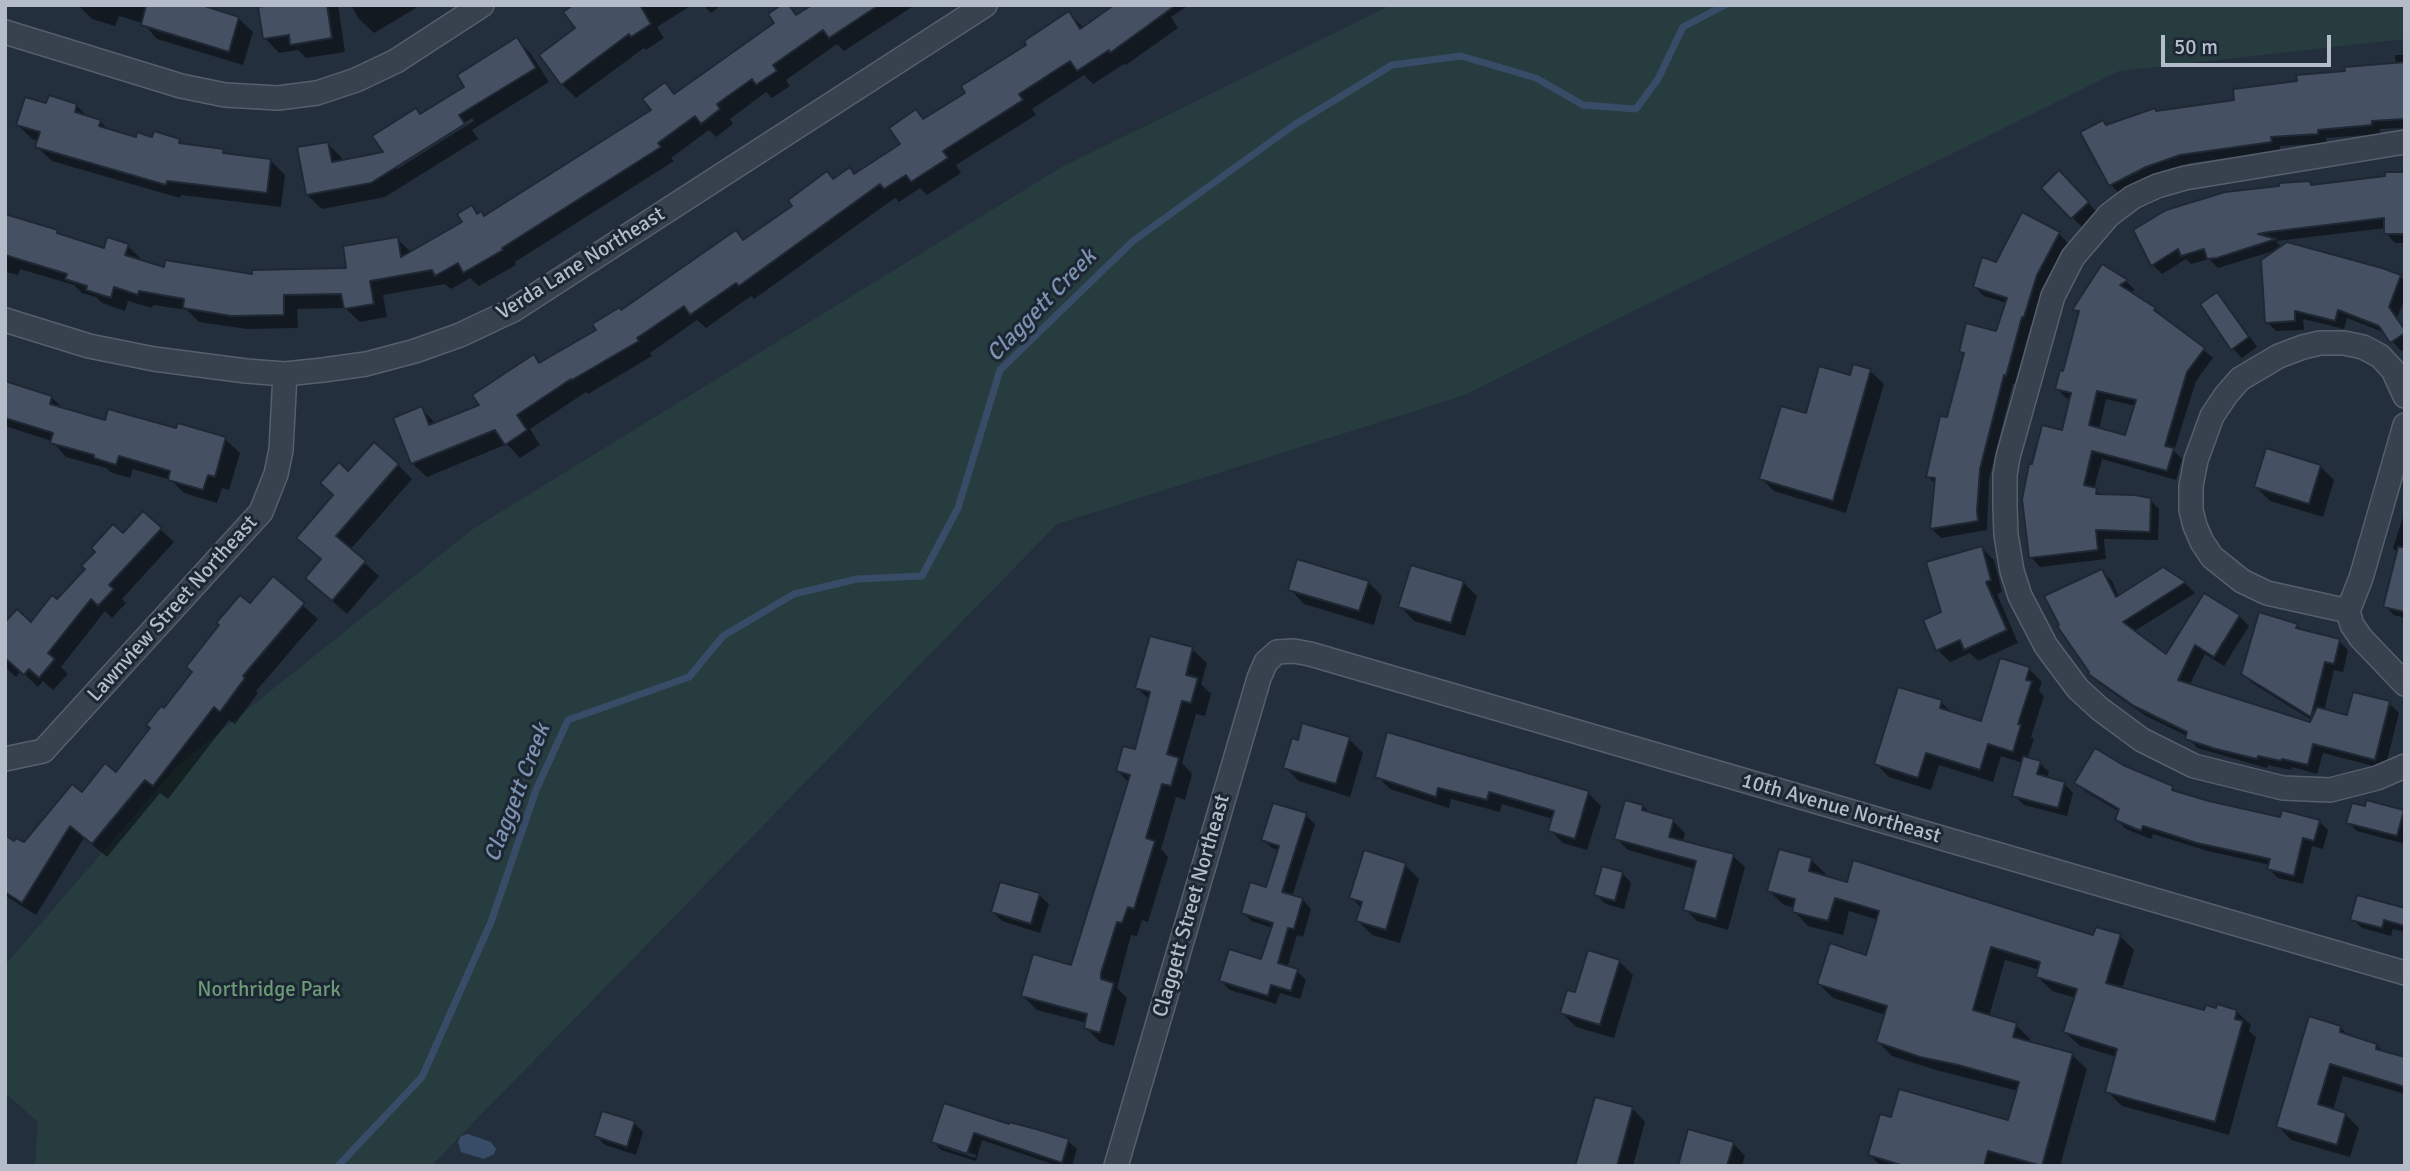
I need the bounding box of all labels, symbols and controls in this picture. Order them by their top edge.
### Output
scale bar [2165,21,2335,65]
text: 50 m [2174,34,2218,60]
street label: Verda Lane Northeast [492,202,670,326]
water label: Claggett Creek [981,244,1103,368]
street label: Lawnview Street Northeast [83,511,263,707]
water label: Claggett Creek [479,720,557,866]
street label: 10th Avenue Northeast [1738,768,1944,850]
street label: Claggett Street Northeast [1148,792,1236,1020]
park label: Northridge Park [197,977,341,1003]

